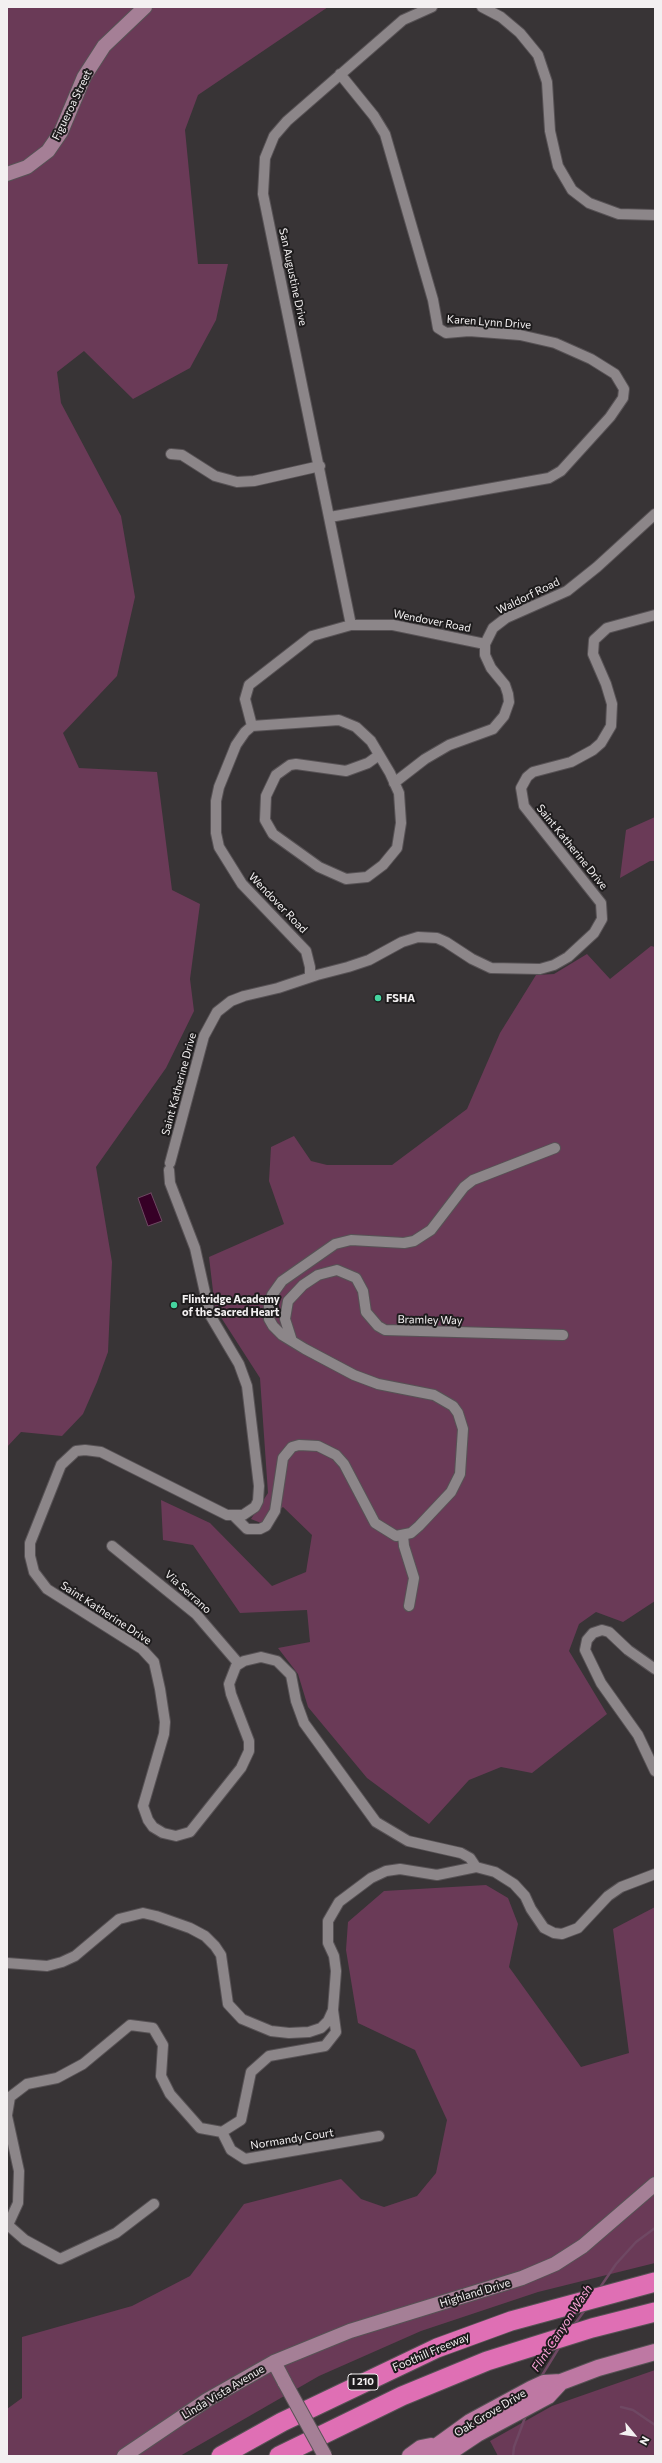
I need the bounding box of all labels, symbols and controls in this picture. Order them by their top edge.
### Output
street label: Figueroa Street [49,68,95,142]
street label: San Augustine Drive [276,227,310,327]
street label: Karen Lynn Drive [446,312,532,332]
street label: Waldorf Road [494,575,562,617]
street label: Wendover Road [392,607,472,635]
street label: Saint Katherine Drive [534,802,610,892]
street label: Wendover Road [246,870,310,936]
place label: FSHA [386,991,415,1005]
marker: FSHA [373,993,383,1003]
street label: Saint Katherine Drive [159,1031,199,1137]
place label: Flintridge Academy of the Sacred Heart [182,1292,280,1318]
marker: Flintridge Academy of the Sacred Heart [169,1300,179,1310]
street label: Bramley Way [397,1313,463,1327]
street label: Via Serrano [162,1568,214,1616]
street label: Saint Katherine Drive [58,1579,154,1647]
street label: Normandy Court [249,2126,335,2152]
street label: Highland Drive [438,2276,512,2310]
water label: Flint Canyon Wash [528,2282,596,2374]
street label: Foothill Freeway [391,2330,471,2374]
street label: Linda Vista Avenue [179,2362,267,2422]
road number: I 210 [348,2374,378,2390]
street label: Oak Grove Drive [452,2386,528,2440]
north arrow [614,2415,654,2455]
text: N [637,2434,653,2448]

